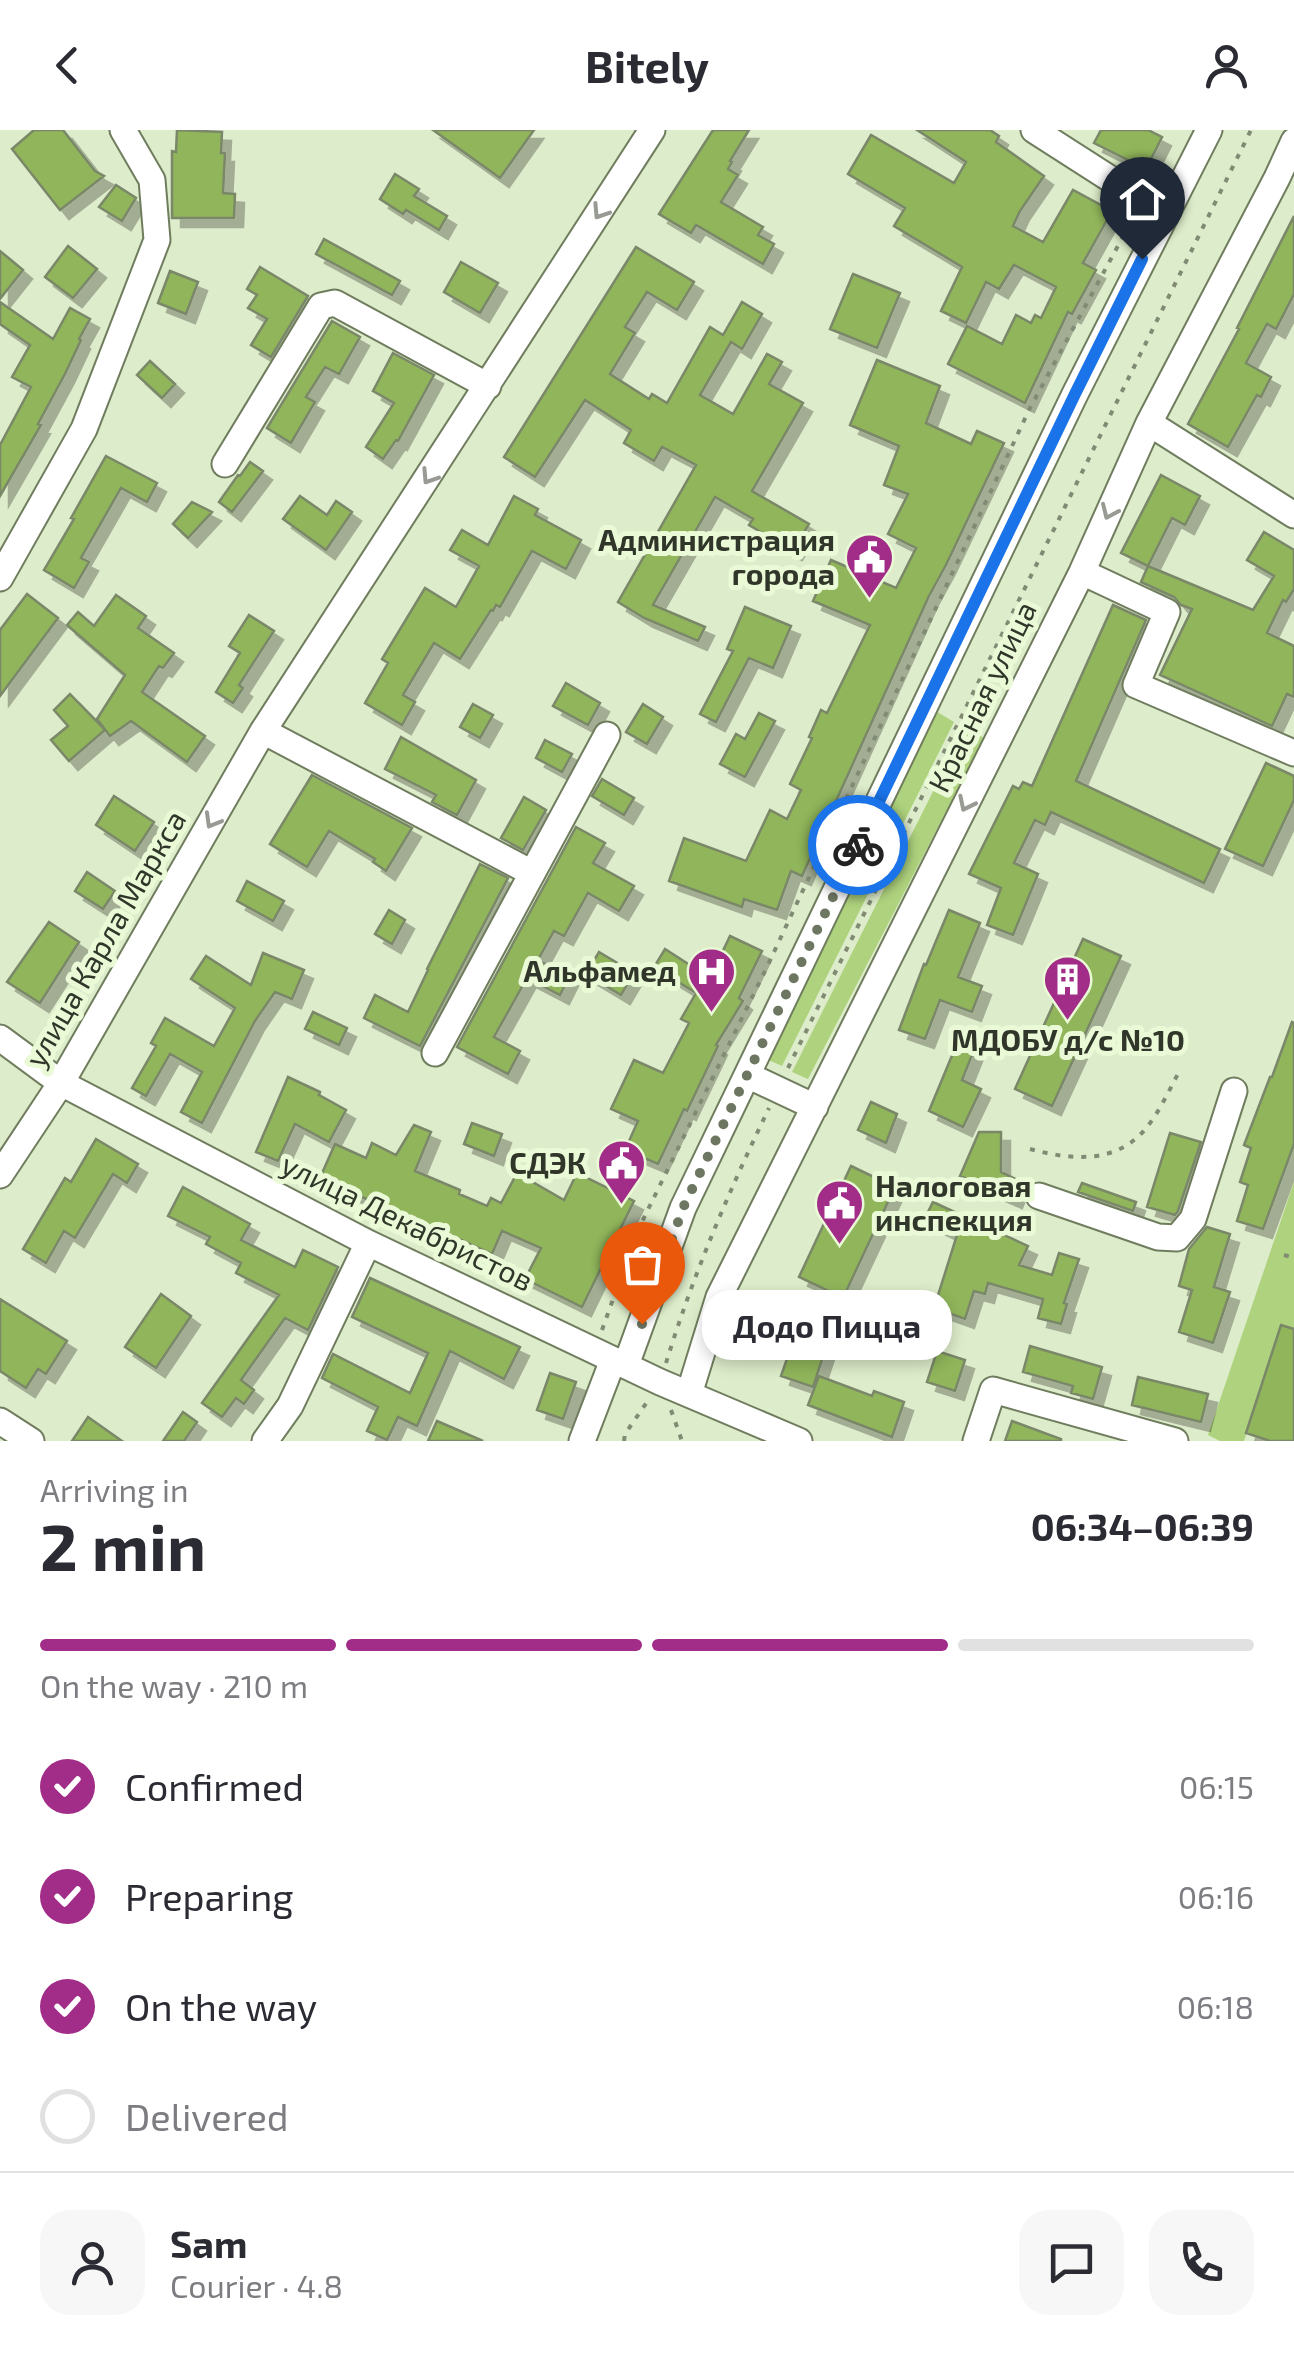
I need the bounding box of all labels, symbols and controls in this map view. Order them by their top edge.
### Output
icon: back [40,38,95,93]
text: Bitely [585,38,709,92]
icon: person [1199,38,1254,93]
pin [1100,157,1185,260]
icon: home [1115,172,1170,227]
one-way arrow [593,201,612,219]
one-way arrow [422,466,441,484]
one-way arrow [1101,502,1121,520]
place label: Администрация города [598,521,835,591]
public building icon: Администрация города [844,532,896,600]
street label: Красная улица [920,595,1044,798]
one-way arrow [958,794,978,812]
courier [808,795,908,895]
street label: улица Карла Маркса [16,803,193,1073]
one-way arrow [204,810,224,828]
icon: bike [831,818,886,873]
hospital icon: Альфамед [685,946,737,1014]
place label: Альфамед [524,952,676,988]
building icon: МДОБУ д/с №10 [1042,954,1094,1022]
place label: МДОБУ д/с №10 [951,1021,1185,1057]
public building icon: СДЭК [595,1138,647,1206]
place label: СДЭК [509,1144,586,1180]
street label: улица Декабристов [276,1145,540,1299]
place label: Налоговая инспекция [875,1167,1033,1237]
public building icon: Налоговая инспекция [814,1178,866,1246]
pin [600,1222,685,1325]
icon: bag [615,1237,670,1292]
callout: Додо Пицца [702,1289,952,1359]
text: Додо Пицца [733,1306,921,1344]
text: Arriving in [40,1470,189,1508]
text: 06:34–06:39 [1031,1503,1254,1549]
text: 2 min [40,1506,206,1584]
text: On the way · 210 m [40,1666,308,1704]
icon: check [40,1759,95,1814]
text: Confirmed [125,1763,304,1809]
text: 06:15 [1179,1767,1254,1805]
icon: check [40,1869,95,1924]
text: Preparing [125,1873,293,1919]
text: 06:16 [1178,1877,1254,1915]
icon: check [40,1979,95,2034]
text: On the way [125,1983,317,2029]
text: 06:18 [1177,1987,1254,2025]
text: Delivered [125,2093,289,2139]
button: person [40,2210,145,2315]
button: chat [1019,2210,1124,2315]
button: phone [1149,2210,1254,2315]
text: Sam [170,2220,247,2266]
text: Courier · 4.8 [170,2266,343,2304]

